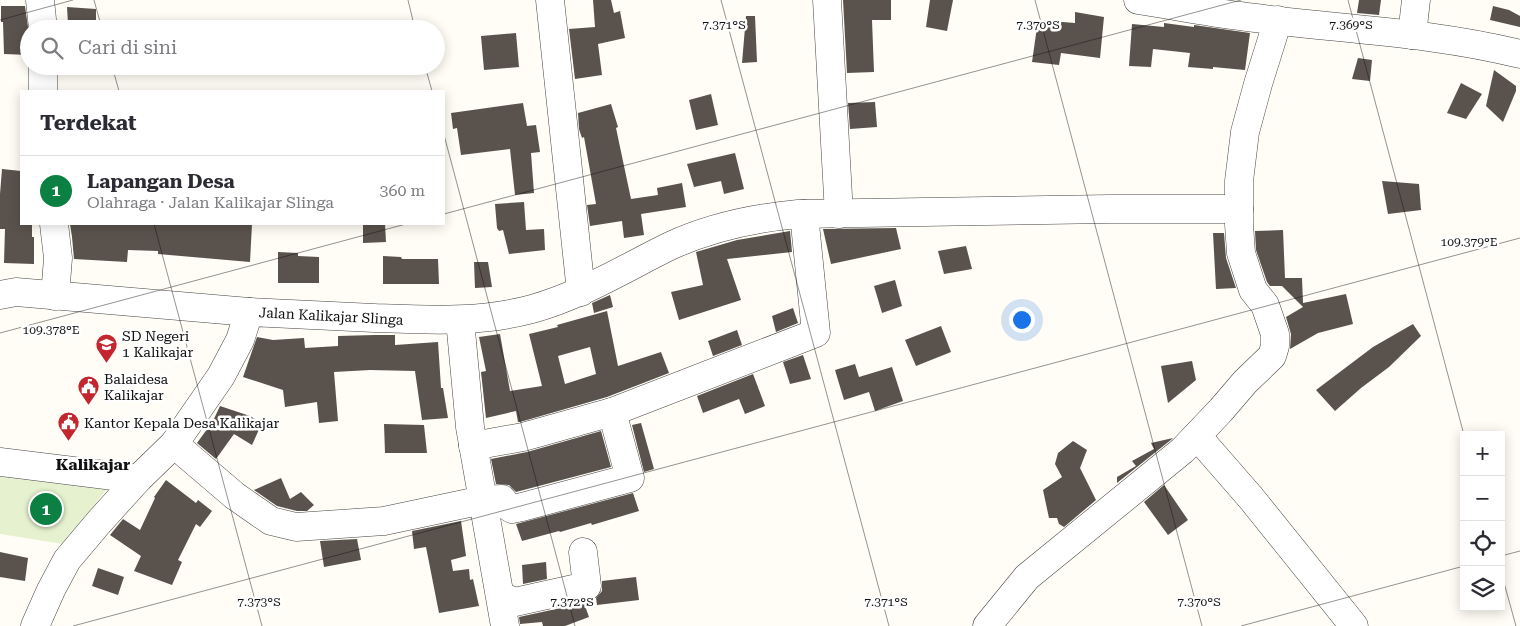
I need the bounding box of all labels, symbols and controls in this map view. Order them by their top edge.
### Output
text: 7.371°S [702,18,746,32]
text: 7.370°S [1016,18,1060,32]
text: 7.369°S [1329,18,1373,32]
search box [20,20,445,75]
icon: search [38,34,66,62]
text: Cari di sini [78,36,177,59]
text: Terdekat [40,111,137,135]
text: Lapangan Desa [87,170,235,193]
text: 1 [52,181,60,200]
text: 360 m [379,181,425,200]
text: Olahraga · Jalan Kalikajar Slinga [87,193,334,212]
text: 109.379°E [1441,235,1497,249]
street label: Jalan Kalikajar Slinga [258,304,404,328]
your location [1009,307,1035,333]
text: 109.378°E [23,323,79,337]
place label: SD Negeri 1 Kalikajar [122,328,193,360]
school or university icon: SD Negeri 1 Kalikajar [94,332,118,363]
place label: Balaidesa Kalikajar [104,371,169,403]
public building icon: Balaidesa Kalikajar [76,375,100,406]
public building icon: Kantor Kepala Desa Kalikajar [56,411,80,442]
place label: Kantor Kepala Desa Kalikajar [84,415,280,431]
map controls [1460,431,1505,611]
button: + [1460,431,1505,476]
district label: Kalikajar [56,455,130,474]
button: − [1460,476,1505,521]
pin: 1 [30,490,62,528]
button: locate [1460,521,1505,566]
button: layers [1460,566,1505,611]
text: 7.373°S [237,595,281,609]
text: 7.372°S [550,595,594,609]
text: 7.371°S [864,595,908,609]
text: 7.370°S [1177,595,1221,609]

